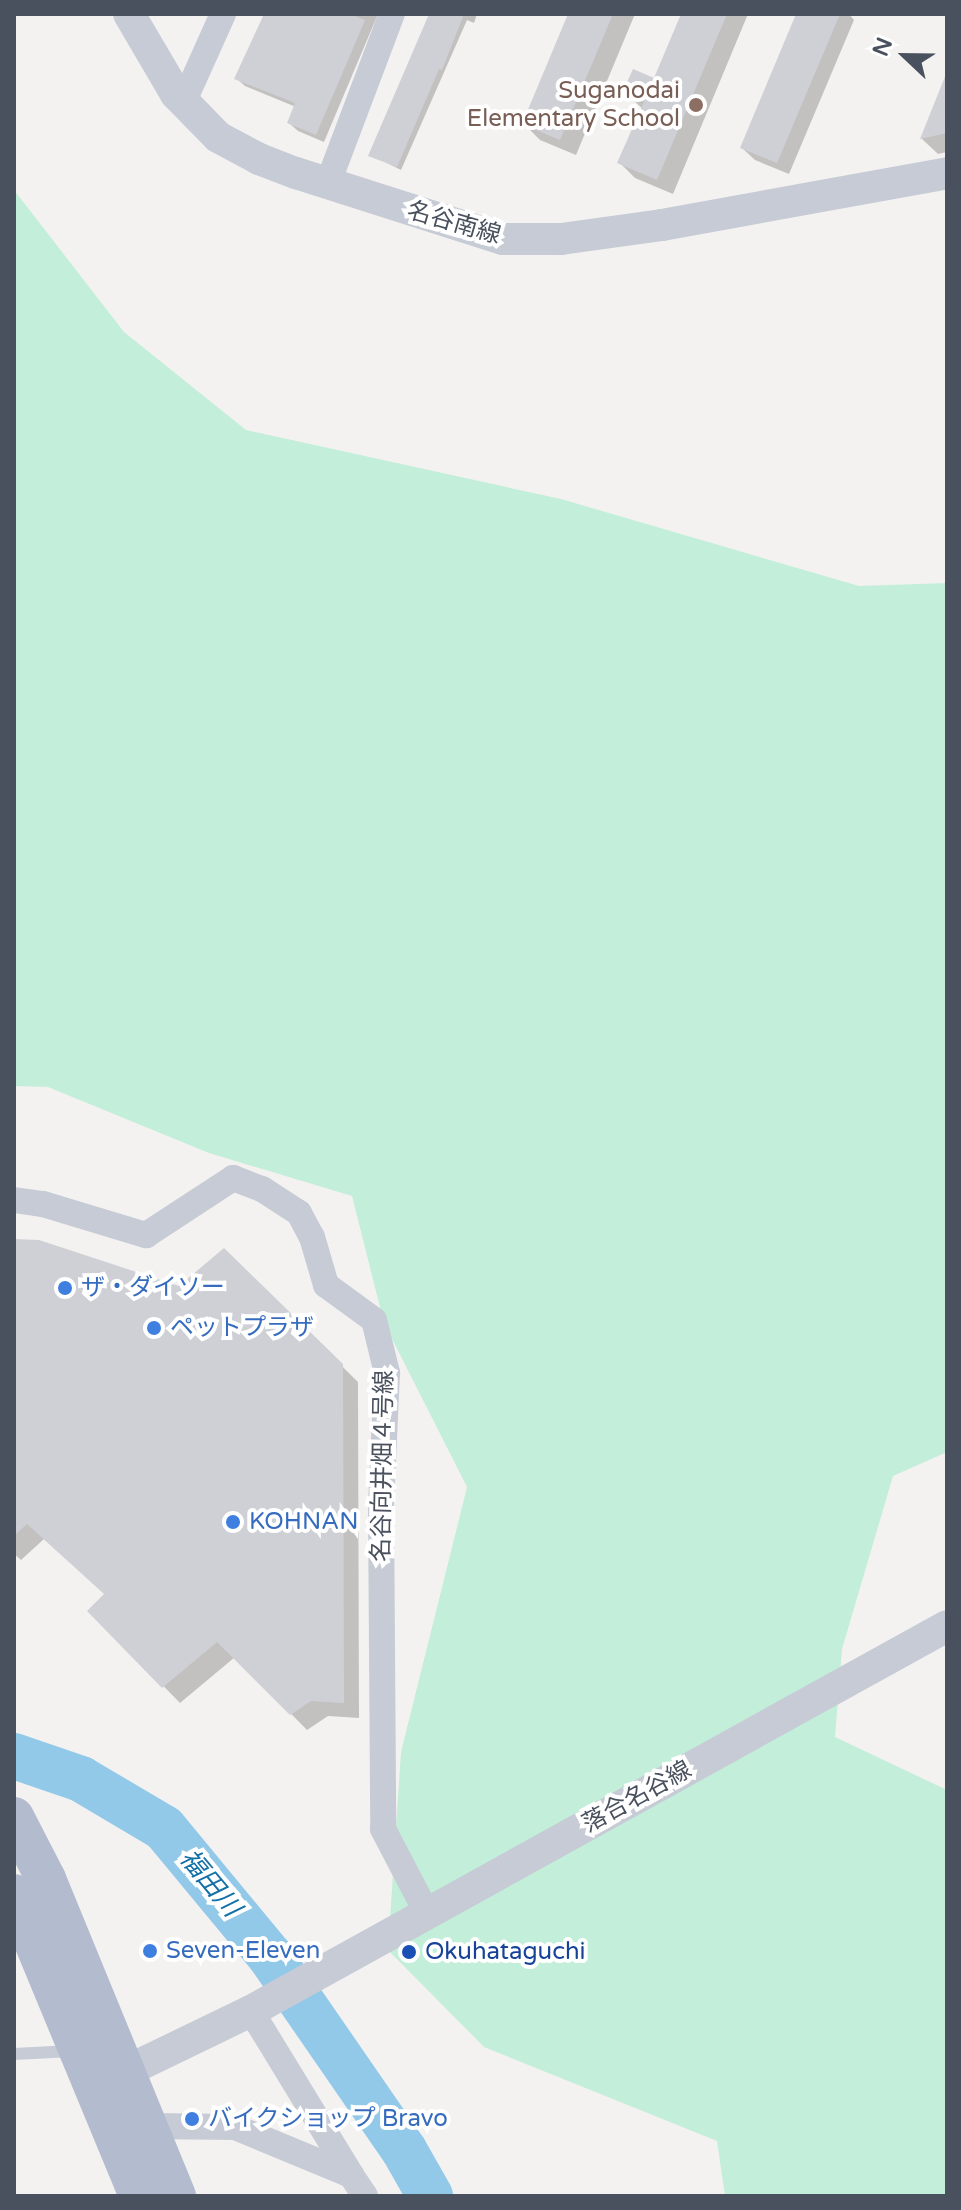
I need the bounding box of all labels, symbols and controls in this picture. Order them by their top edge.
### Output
north arrow [865,16,945,96]
text: N [867,34,898,60]
place label: Suganodai Elementary School [467,77,680,133]
marker: Suganodai Elementary School [687,96,705,114]
street label: 名谷南線 [404,196,504,250]
place label: ザ・ダイソー [81,1274,225,1302]
marker: ザ・ダイソー [56,1279,74,1297]
place label: ペットプラザ [170,1314,314,1342]
marker: ペットプラザ [145,1319,163,1337]
street label: 名谷向井畑４号線 [367,1370,399,1562]
place label: KOHNAN [249,1508,358,1536]
marker: KOHNAN [224,1513,242,1531]
street label: 落合名谷線 [578,1755,696,1839]
water label: 福田川 [173,1843,247,1923]
place label: Seven-Eleven [166,1937,320,1965]
place label: Okuhataguchi [425,1938,586,1966]
marker: Seven-Eleven [141,1942,159,1960]
marker: Okuhataguchi [400,1943,418,1961]
place label: バイクショップ Bravo [208,2105,448,2133]
marker: バイクショップ Bravo [183,2110,201,2128]

